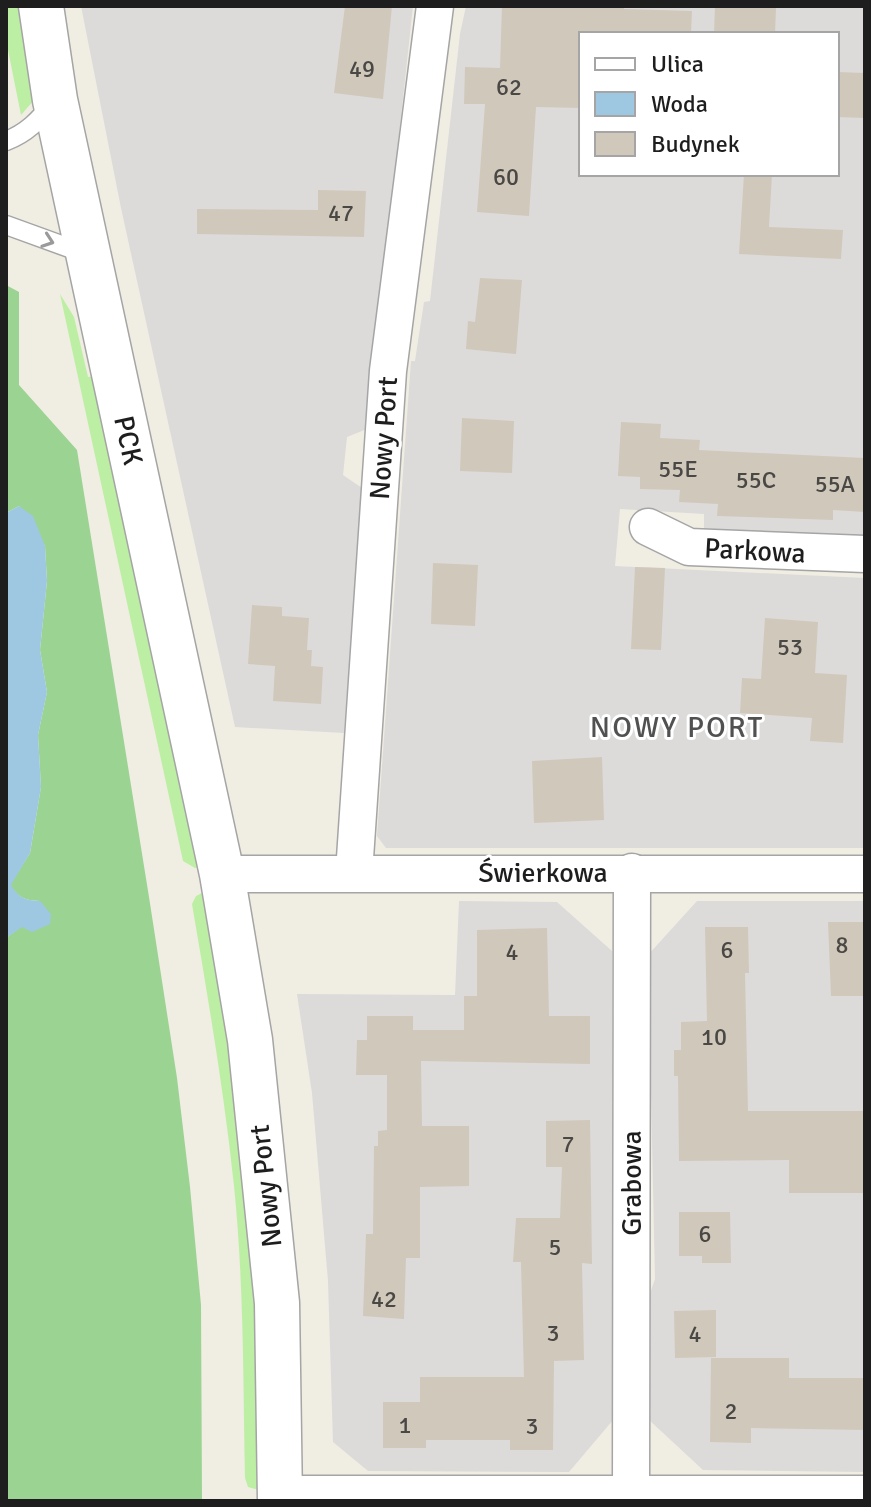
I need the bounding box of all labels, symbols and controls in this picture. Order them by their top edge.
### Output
legend [579,32,839,176]
text: Ulica [651,49,704,79]
house number: 49 [349,54,375,84]
house number: 62 [496,72,522,102]
text: Woda [651,89,708,119]
text: Budynek [651,129,740,159]
house number: 60 [493,162,519,192]
house number: 47 [328,198,354,228]
one-way arrow [40,231,54,247]
street label: Nowy Port [363,375,405,501]
street label: PCK [106,412,150,468]
house number: 55E [658,454,698,484]
house number: 55C [736,465,776,495]
house number: 55A [815,469,856,499]
street label: Parkowa [703,531,807,571]
house number: 53 [777,632,803,662]
district label: NOWY PORT [590,709,764,746]
street label: Świerkowa [478,856,608,890]
house number: 8 [836,930,848,960]
house number: 6 [721,935,733,965]
house number: 4 [506,937,519,967]
house number: 10 [701,1022,727,1052]
street label: Nowy Port [243,1123,289,1249]
house number: 7 [562,1129,574,1159]
street label: Grabowa [615,1130,649,1236]
house number: 6 [699,1219,711,1249]
house number: 5 [549,1232,561,1262]
house number: 42 [371,1284,397,1314]
house number: 3 [547,1318,559,1348]
house number: 4 [689,1319,702,1349]
house number: 2 [725,1396,737,1426]
house number: 1 [399,1410,411,1440]
house number: 3 [526,1411,538,1441]

